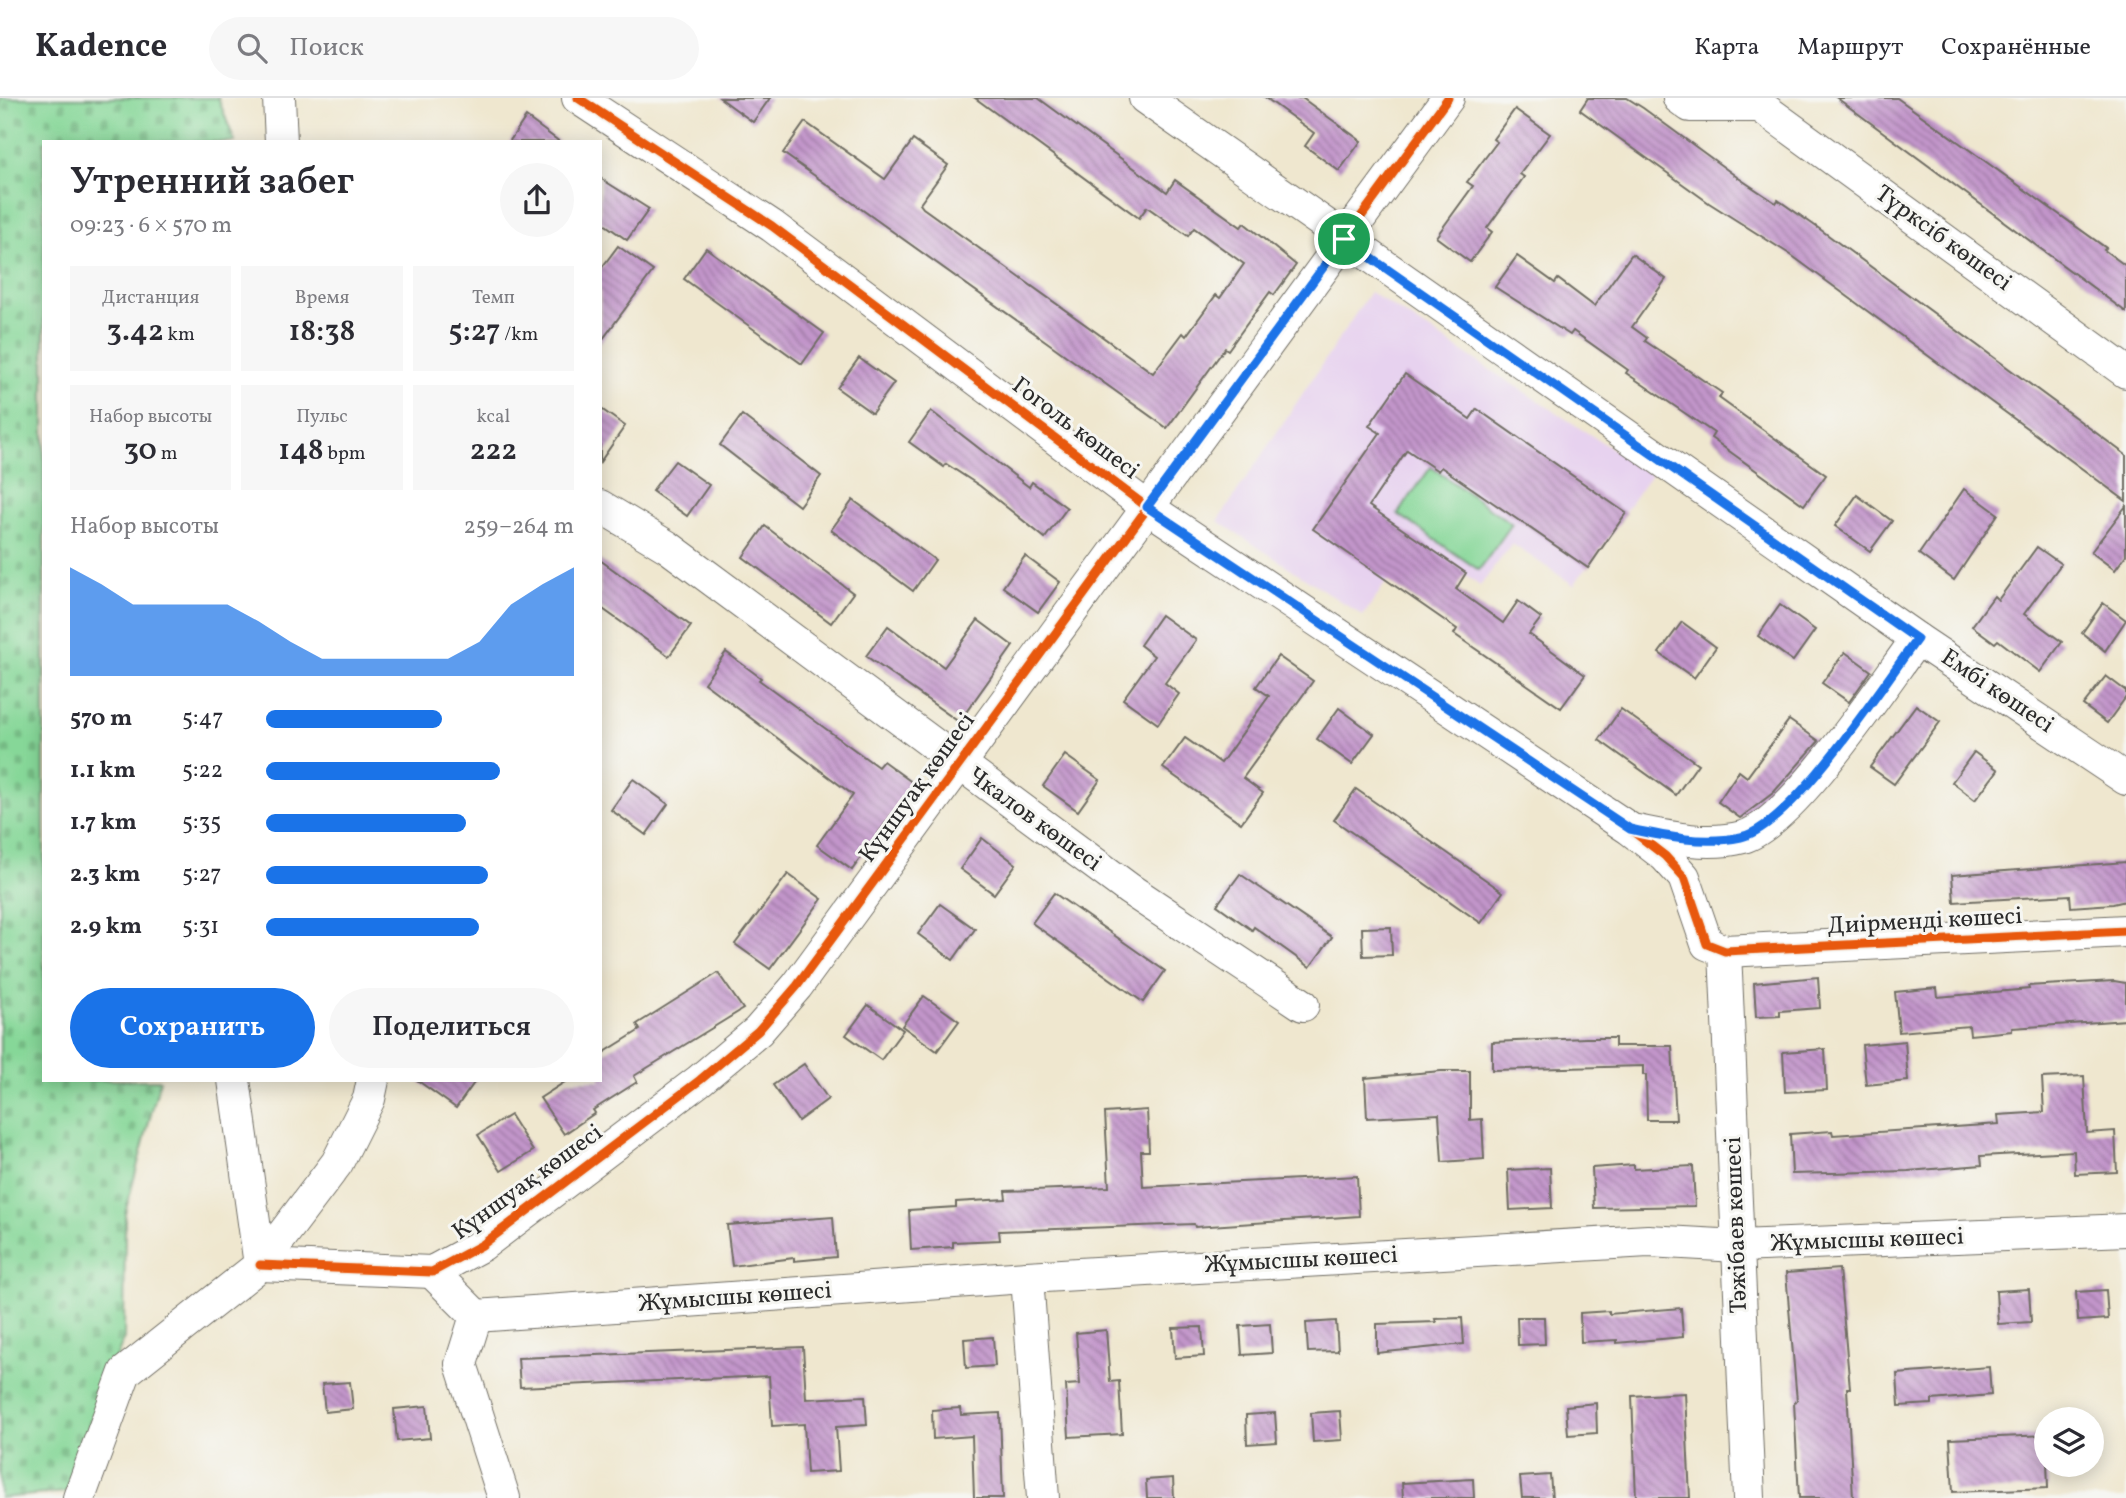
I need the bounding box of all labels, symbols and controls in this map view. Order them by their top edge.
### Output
search box [209,17,699,80]
text: Kadence [35,25,167,71]
icon: search [233,29,271,67]
text: Поиск [289,30,364,66]
text: Карта [1694,31,1759,65]
text: Маршрут [1797,31,1903,65]
text: Сохранённые [1941,31,2091,65]
text: Утренний забег [70,157,354,210]
button: share [500,163,574,237]
street label: Түрксіб көшесі [1868,178,2018,300]
pin [1314,209,1374,269]
text: 09:23 · 6 × 570 m [70,210,232,242]
icon: arrive [1325,220,1363,258]
text: Дистанция [102,285,200,311]
text: Время [295,285,349,311]
text: Темп [472,285,515,311]
text: 3.42 [107,311,164,353]
text: 18:38 [288,311,356,353]
text: 5:27 [448,311,500,353]
text: km [164,322,195,348]
text: /km [500,322,538,348]
street label: Гоголь көшесі [1004,370,1146,488]
text: Набор высоты [89,404,212,430]
text: Пульс [296,404,348,430]
text: kcal [476,404,510,430]
text: 30 [124,430,157,472]
text: 148 [278,430,324,472]
text: 222 [470,430,517,472]
text: m [157,441,178,467]
text: bpm [324,441,366,467]
text: Набор высоты [70,511,219,543]
text: 259–264 m [463,511,574,543]
street label: Ембі көшесі [1934,642,2060,742]
text: 570 m [70,703,132,735]
text: 5:47 [182,703,223,735]
street label: Күншуақ көшесі [852,706,984,870]
text: 1.1 km [70,755,136,787]
text: 5:22 [182,755,223,787]
street label: Чкалов көшесі [960,760,1108,880]
text: 1.7 km [70,807,137,839]
text: 5:35 [182,807,221,839]
text: 2.3 km [70,859,141,891]
text: 5:27 [182,859,221,891]
street label: Диірменді көшесі [1827,900,2023,944]
text: 2.9 km [70,911,142,943]
text: 5:31 [182,911,219,943]
button: Сохранить [70,988,315,1068]
button: Поделиться [329,988,574,1068]
street label: Күншуақ көшесі [446,1117,610,1249]
street label: Тәжібаев көшесі [1717,1136,1757,1314]
street label: Жұмысшы көшесі [1769,1221,1965,1261]
street label: Жұмысшы көшесі [1203,1239,1399,1283]
street label: Жұмысшы көшесі [637,1274,833,1322]
map controls [2034,1407,2104,1477]
button: layers [2034,1407,2104,1477]

